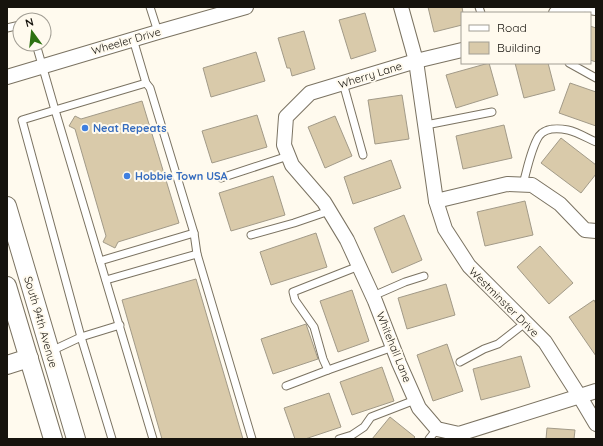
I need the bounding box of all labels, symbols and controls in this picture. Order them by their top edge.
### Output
north arrow [12,12,52,52]
legend [461,12,591,64]
text: N [24,15,35,30]
text: Road [497,20,527,35]
street label: Wheeler Drive [90,24,162,58]
text: Building [497,40,541,55]
street label: Wherry Lane [336,59,404,91]
place label: Neat Repeats [93,121,166,135]
marker: Neat Repeats [80,123,90,133]
place label: Hobbie Town USA [135,169,228,183]
marker: Hobbie Town USA [122,171,132,181]
street label: Westminster Drive [466,264,542,340]
street label: South 94th Avenue [21,275,61,369]
street label: Whitehall Lane [373,310,415,384]

